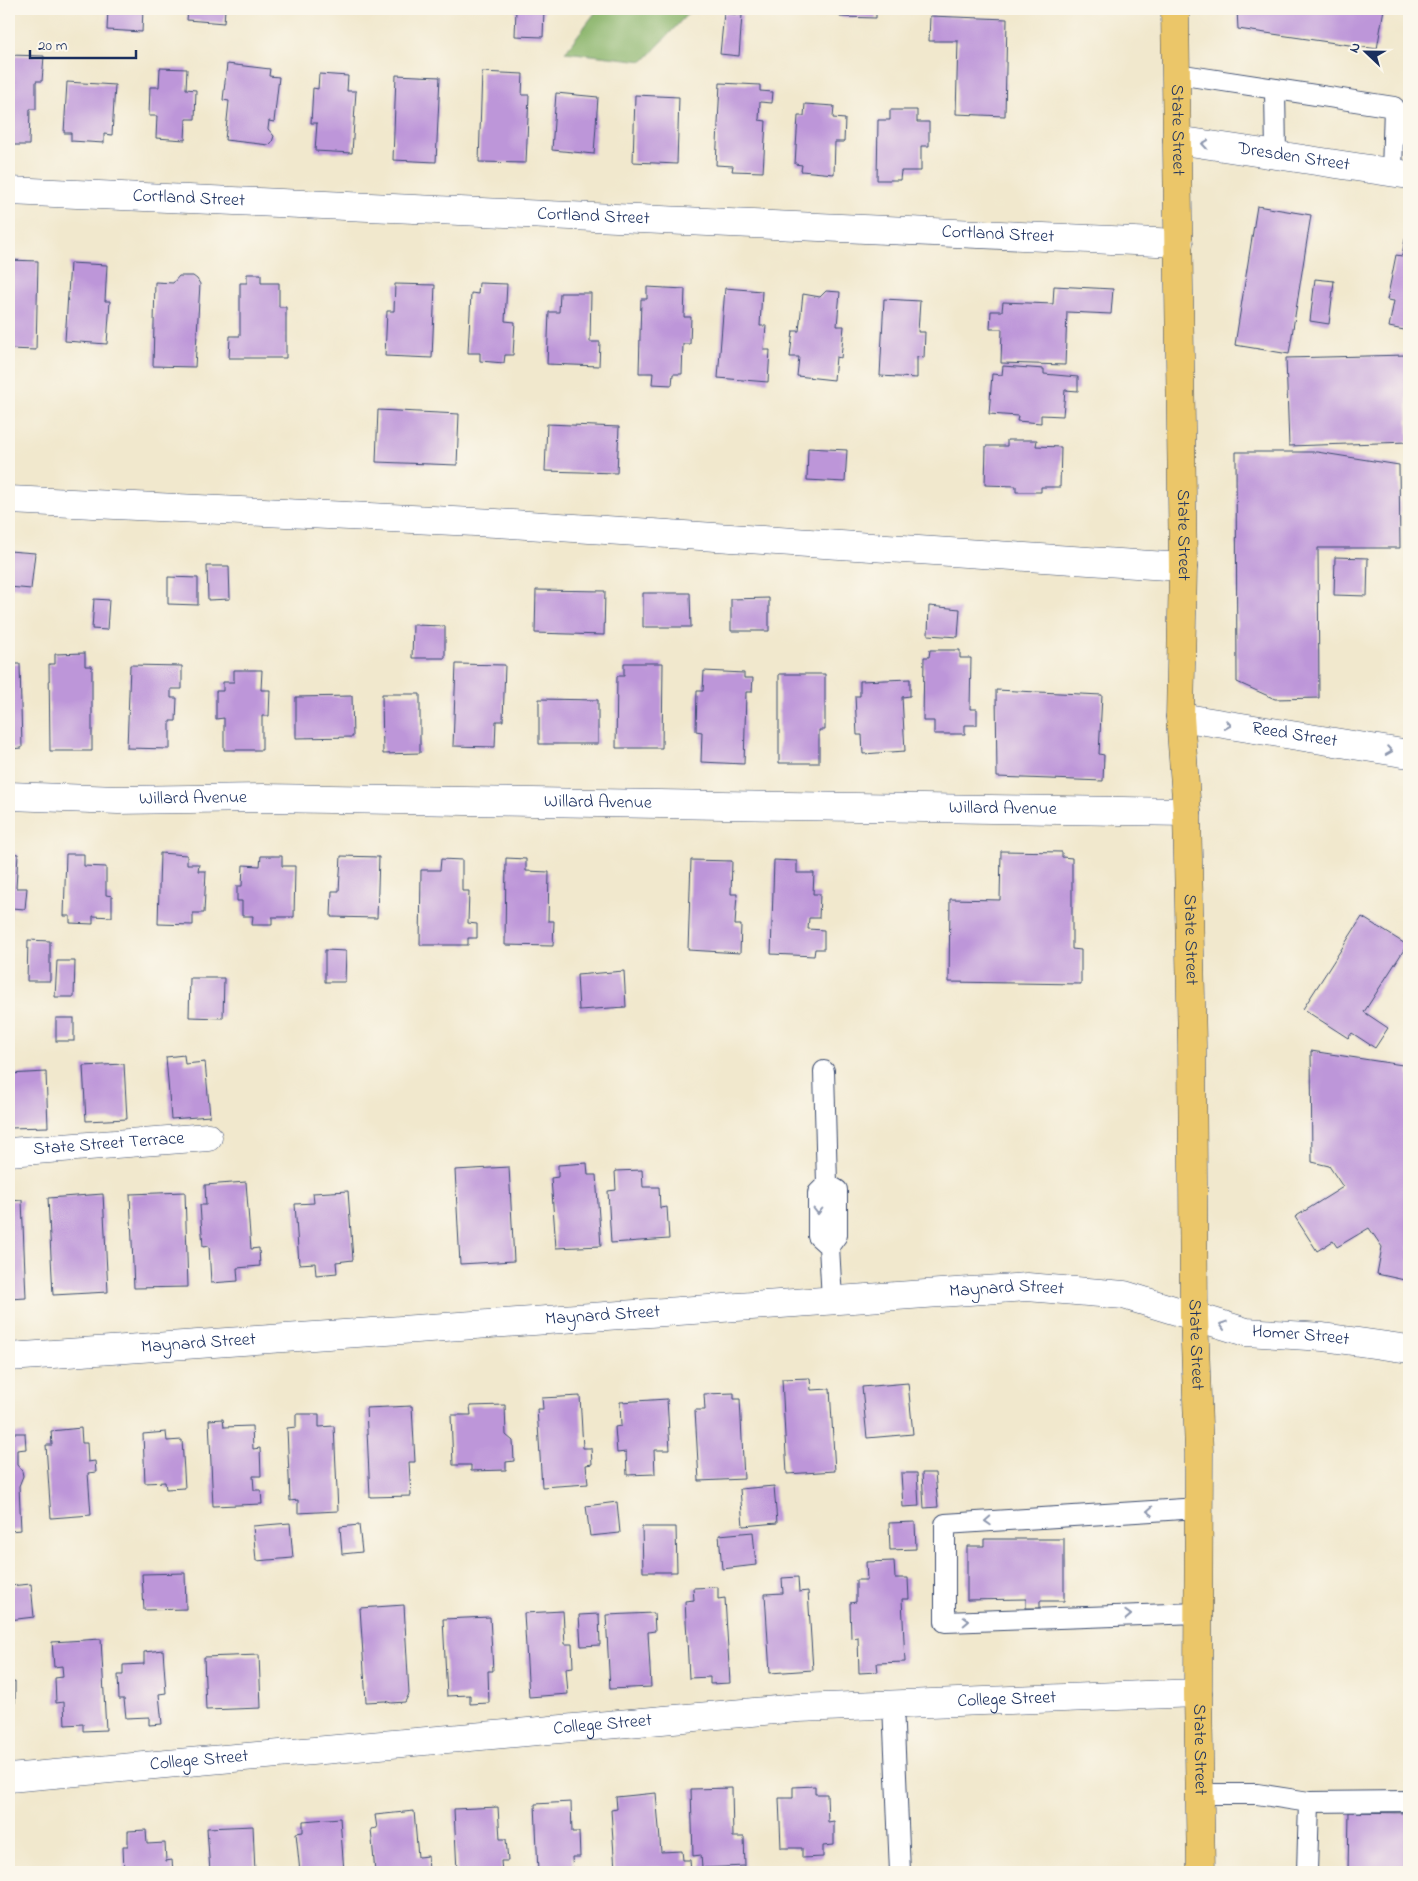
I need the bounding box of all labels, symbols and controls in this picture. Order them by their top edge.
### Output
scale bar [30,28,136,60]
north arrow [1340,28,1390,78]
text: 20 m [38,35,68,57]
text: N [1344,39,1367,56]
street label: State Street [1163,84,1190,176]
street label: Dresden Street [1235,136,1352,179]
one-way arrow [1201,139,1209,150]
street label: Cortland Street [132,184,246,214]
street label: Cortland Street [537,201,650,232]
street label: Cortland Street [941,219,1055,250]
street label: State Street [1169,489,1196,581]
street label: Reed Street [1250,716,1339,755]
one-way arrow [1224,720,1232,730]
one-way arrow [1385,745,1393,756]
street label: Willard Avenue [139,785,248,813]
street label: Willard Avenue [544,789,653,817]
street label: Willard Avenue [949,795,1058,823]
street label: State Street [1176,894,1204,986]
street label: State Street Terrace [32,1126,186,1163]
one-way arrow [813,1208,823,1215]
street label: Maynard Street [948,1274,1065,1305]
street label: Maynard Street [544,1299,661,1333]
street label: State Street [1181,1299,1210,1391]
street label: Homer Street [1251,1319,1351,1354]
one-way arrow [1219,1321,1227,1331]
street label: Maynard Street [140,1327,257,1361]
one-way arrow [1146,1506,1154,1517]
one-way arrow [984,1515,992,1526]
one-way arrow [1124,1610,1132,1621]
one-way arrow [962,1616,970,1626]
street label: College Street [957,1685,1057,1715]
street label: State Street [1185,1704,1213,1795]
street label: College Street [552,1708,653,1743]
street label: College Street [149,1744,250,1778]

